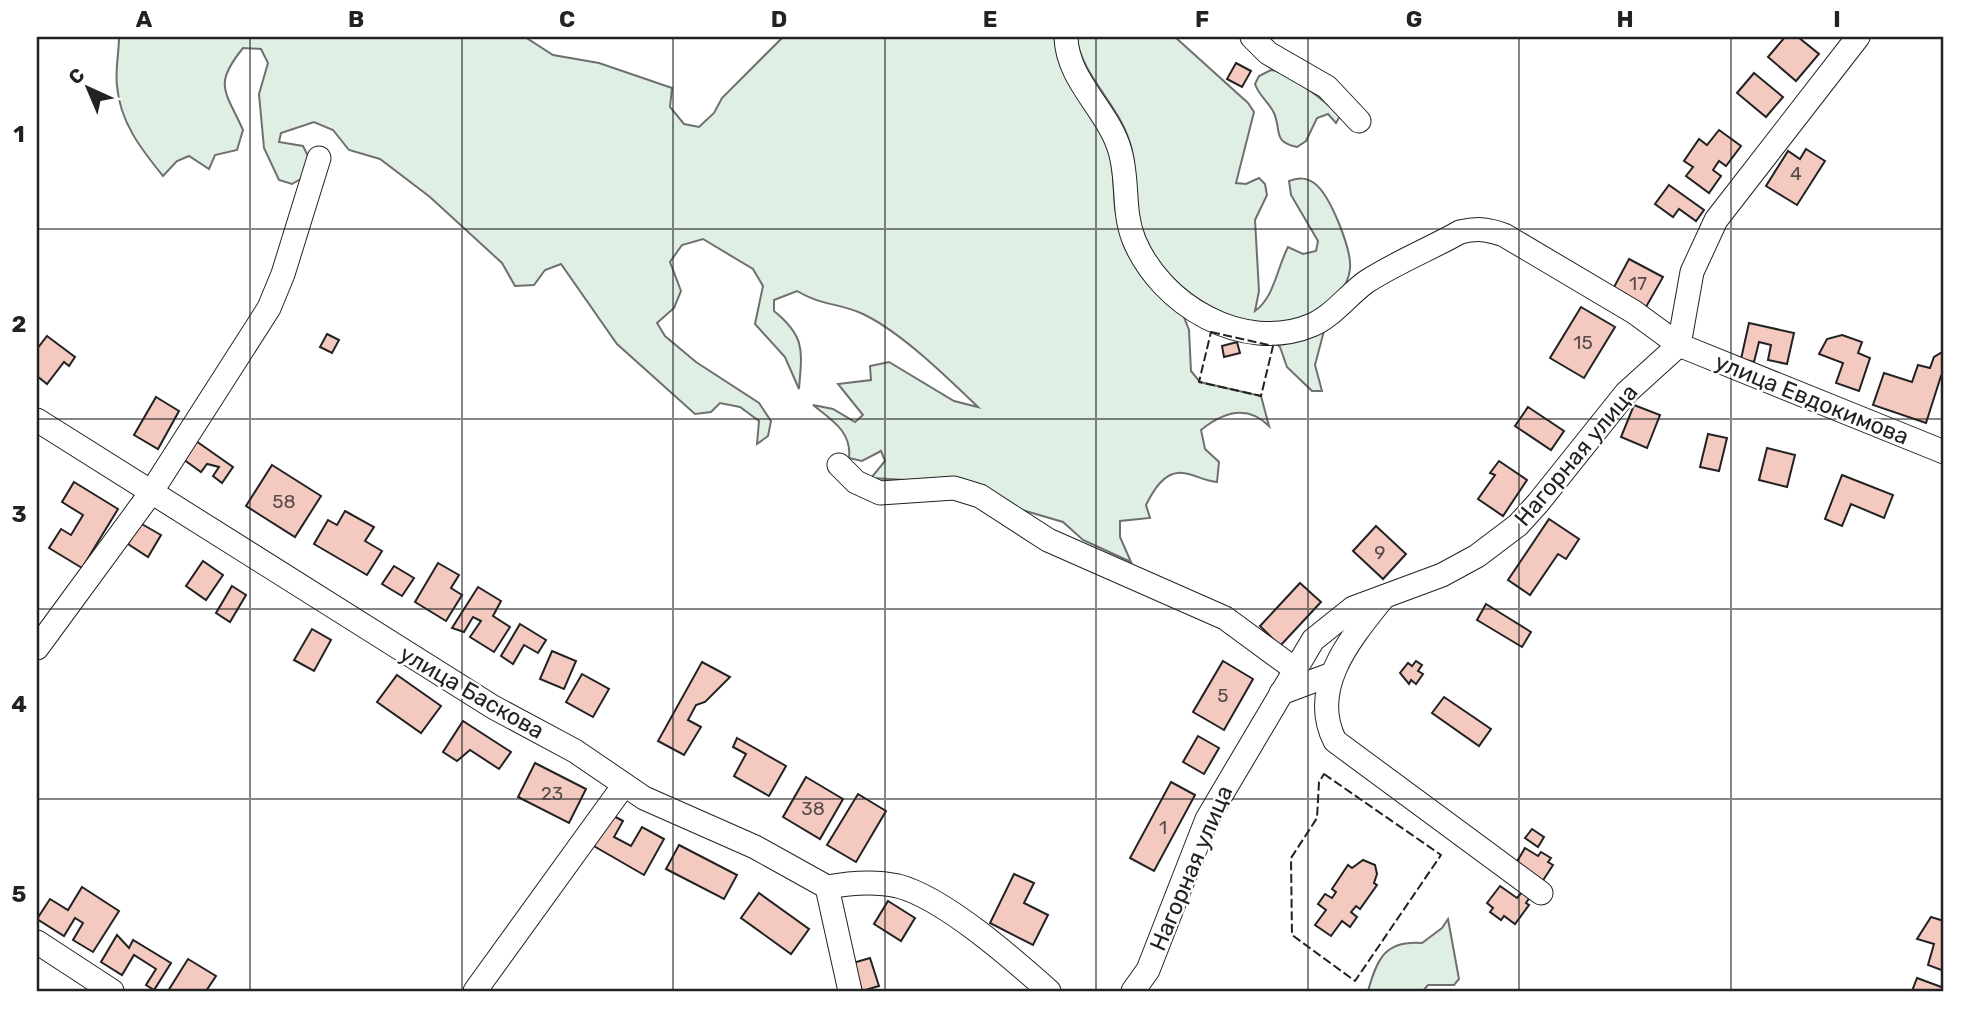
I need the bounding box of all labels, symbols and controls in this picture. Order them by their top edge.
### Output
text: A [136,5,153,33]
text: B [348,5,364,33]
text: C [559,5,575,33]
text: D [771,5,787,33]
text: E [983,5,997,33]
text: F [1195,5,1209,33]
text: G [1406,5,1422,33]
text: H [1616,5,1634,33]
text: I [1833,5,1841,33]
north arrow [52,52,122,122]
text: С [64,63,89,89]
text: 1 [13,120,25,148]
house number: 4 [1790,162,1802,185]
house number: 17 [1629,272,1647,295]
text: 2 [12,310,26,338]
house number: 15 [1573,331,1593,354]
street label: улица Евдокимова [1711,347,1913,451]
street label: Нагорная улица [1508,378,1644,532]
house number: 58 [272,490,296,513]
text: 3 [11,500,27,528]
house number: 9 [1374,541,1386,564]
street label: улица Баскова [395,639,549,745]
house number: 5 [1217,684,1229,707]
text: 4 [11,690,27,718]
street label: Нагорная улица [1144,781,1238,955]
house number: 23 [541,782,563,805]
house number: 38 [801,797,825,820]
house number: 1 [1159,816,1167,839]
text: 5 [12,880,27,908]

